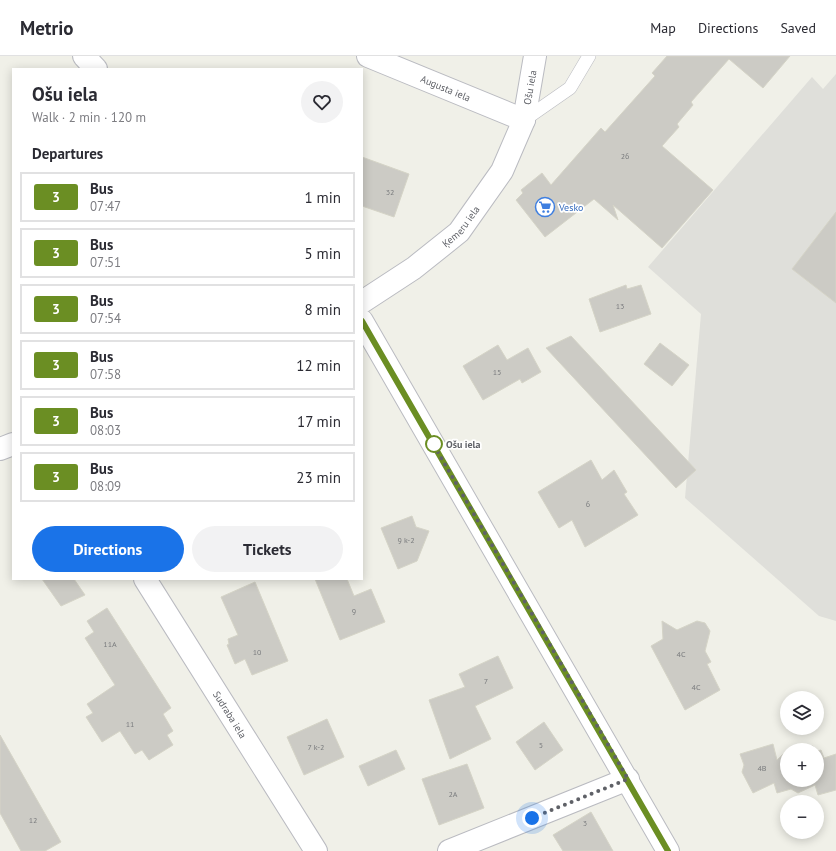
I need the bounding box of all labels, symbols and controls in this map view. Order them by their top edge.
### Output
text: Metrio [20,16,73,40]
text: Map [650,19,676,37]
text: Directions [698,19,758,37]
text: Saved [780,19,816,37]
street label: Ošu iela [520,69,539,106]
street label: Augusta iela [419,72,473,104]
button: heart [301,81,343,123]
text: Ošu iela [32,82,98,106]
text: Walk · 2 min · 120 m [32,109,146,126]
text: Departures [32,144,103,163]
house number: 26 [621,151,629,161]
text: Bus [90,179,113,198]
house number: 32 [386,187,394,197]
text: 3 [52,188,60,206]
text: 1 min [304,188,341,207]
supermarket icon: Vesko [534,196,556,218]
text: 07:47 [90,198,121,215]
place label: Vesko [558,201,583,214]
street label: Ķemeru iela [439,203,482,250]
text: Bus [90,235,113,254]
text: 3 [52,244,60,262]
text: 5 min [304,244,341,263]
text: 07:51 [90,254,121,271]
text: Bus [90,291,113,310]
text: 3 [52,300,60,318]
text: 8 min [304,300,341,319]
house number: 13 [616,301,624,311]
text: 07:54 [90,310,121,327]
text: Bus [90,347,113,366]
text: 3 [52,356,60,374]
text: 12 min [296,356,341,375]
text: 07:58 [90,366,121,383]
house number: 15 [493,367,501,377]
text: Bus [90,403,113,422]
text: 3 [52,412,60,430]
text: 17 min [297,412,341,431]
text: 08:03 [90,422,121,439]
marker: Ošu iela [425,435,443,453]
place label: Ošu iela [446,438,481,451]
text: Bus [90,459,113,478]
text: 3 [52,468,60,486]
text: 23 min [296,468,341,487]
text: 08:09 [90,478,121,495]
house number: 6 [586,499,590,509]
button: Directions [32,526,184,572]
button: Tickets [192,526,343,572]
house number: 9 k-2 [397,535,415,545]
house number: 9 [352,606,356,616]
house number: 11A [103,639,117,649]
house number: 10 [253,647,262,657]
house number: 4C [677,649,686,659]
house number: 7 [484,676,488,686]
house number: 4C [692,682,701,692]
street label: Sudraba iela [211,688,250,740]
map controls [780,691,824,839]
button: layers [780,691,824,735]
house number: 11 [126,719,134,729]
house number: 5 [539,740,543,750]
house number: 7 k-2 [308,742,324,752]
button: + [780,743,824,787]
house number: 4B [757,763,767,773]
house number: 2A [448,789,458,799]
button: − [780,795,824,839]
your location [522,808,542,828]
house number: 12 [29,815,37,825]
house number: 3 [583,818,587,828]

